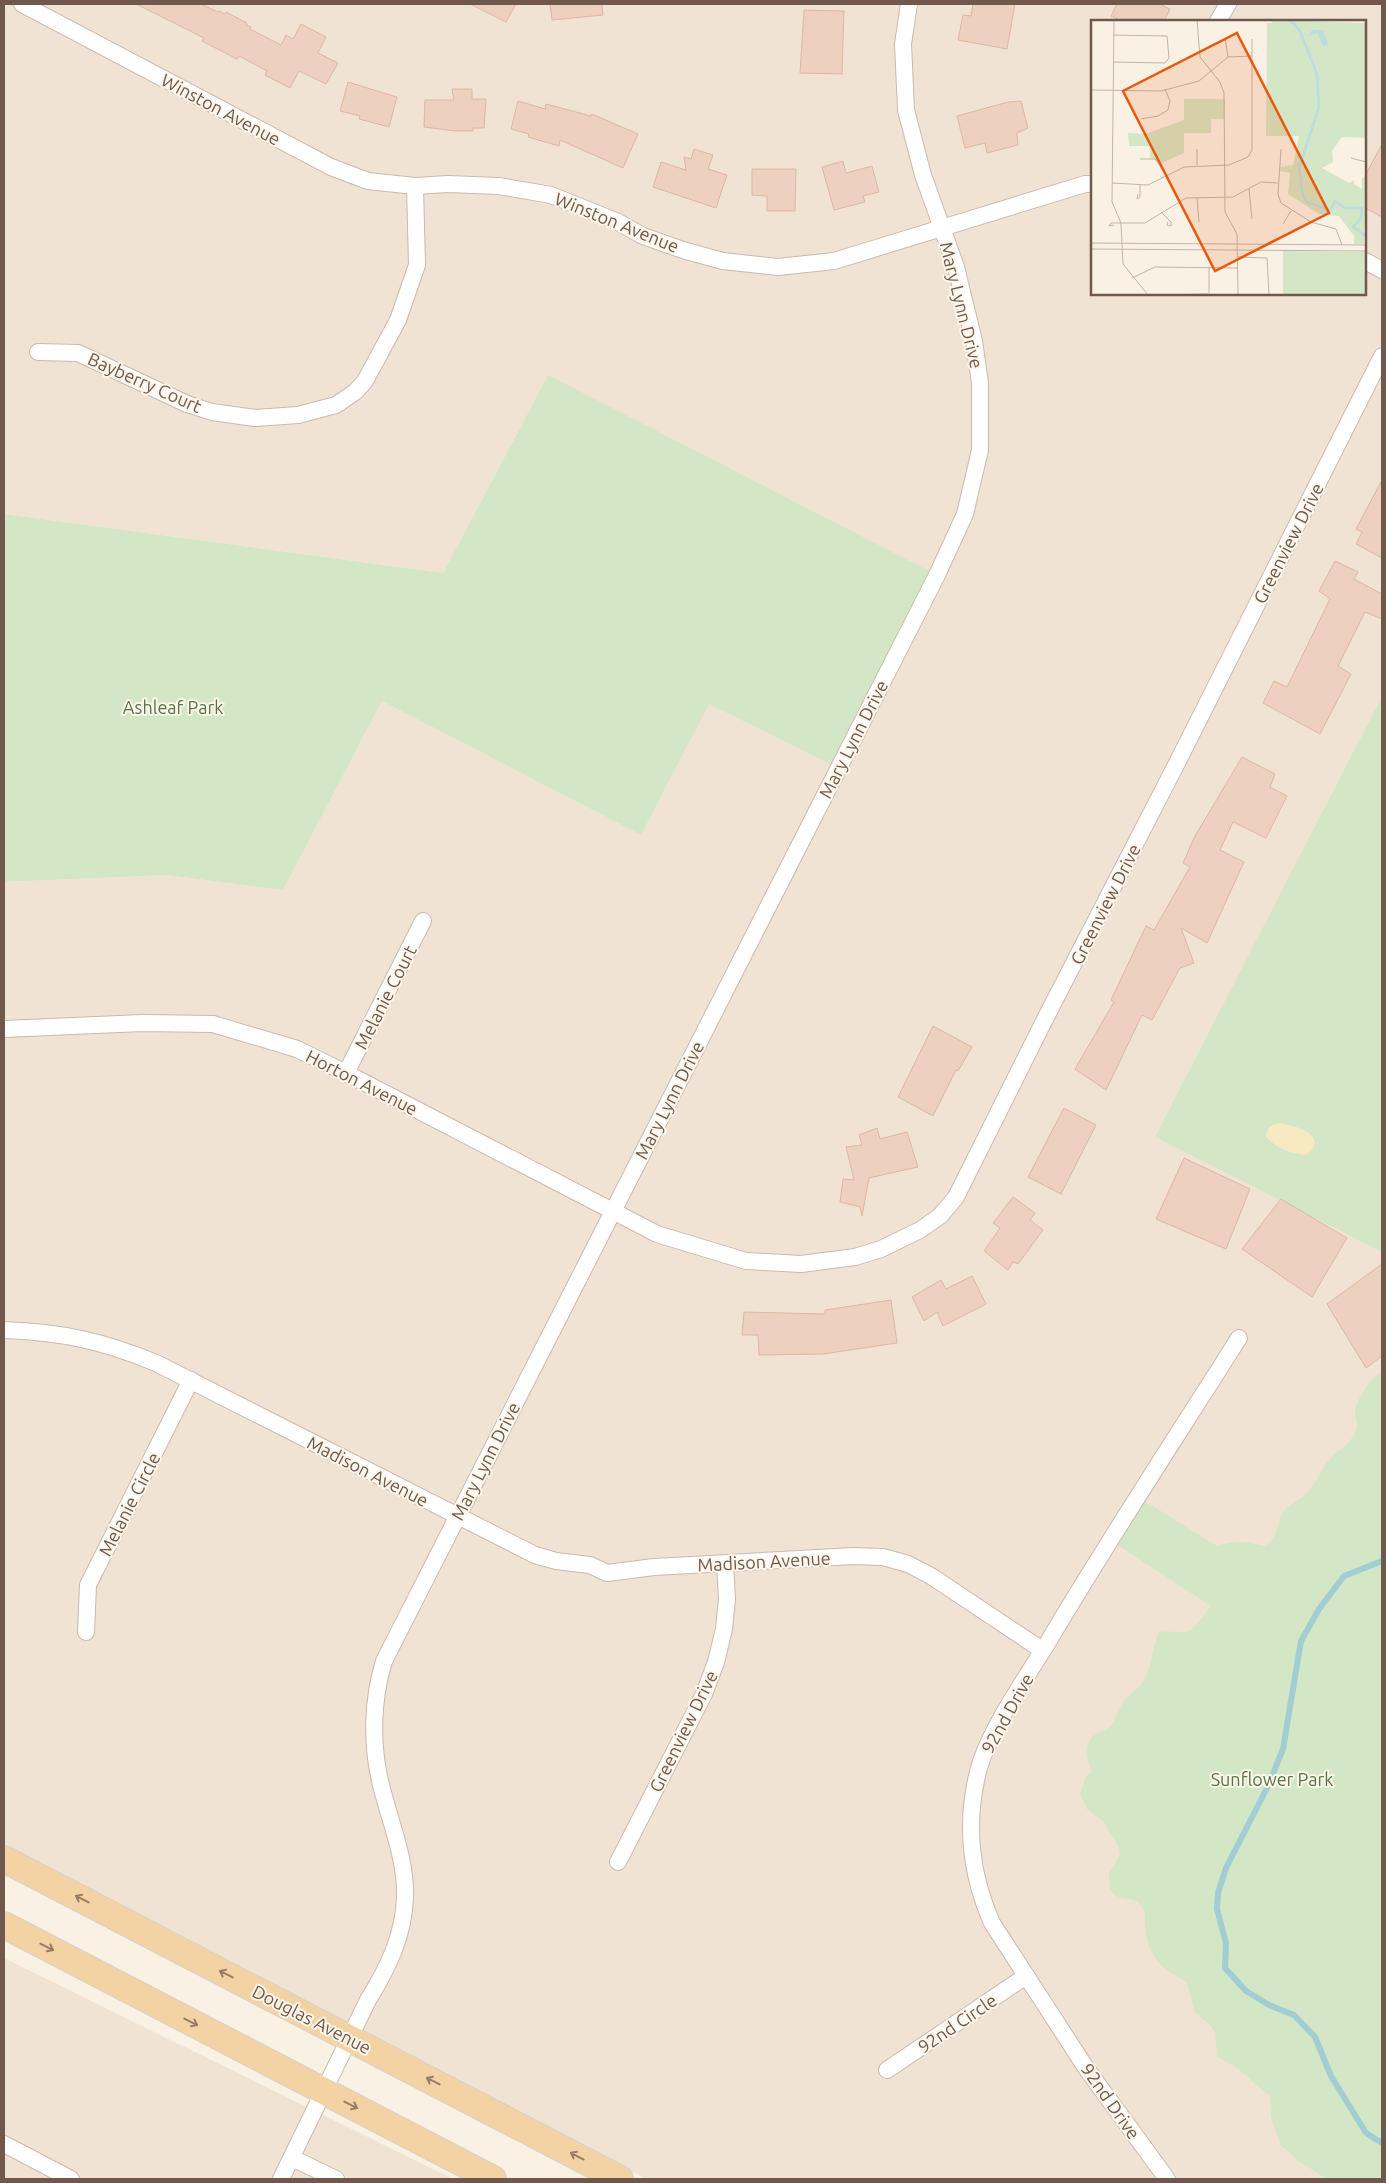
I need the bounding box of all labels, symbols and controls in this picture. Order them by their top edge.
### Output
inset map [1091,20,1366,295]
street label: Winston Avenue [158,69,284,149]
street label: Winston Avenue [552,188,682,256]
street label: Mary Lynn Drive [937,240,987,370]
street label: Bayberry Court [85,348,205,416]
street label: Greenview Drive [1249,479,1327,607]
street label: Mary Lynn Drive [815,677,891,801]
park label: Ashleaf Park [123,697,223,717]
street label: Greenview Drive [1066,840,1144,968]
street label: Melanie Court [350,942,420,1052]
street label: Mary Lynn Drive [631,1038,707,1162]
street label: Horton Avenue [303,1045,421,1119]
street label: Mary Lynn Drive [447,1399,523,1523]
street label: Madison Avenue [304,1432,432,1510]
street label: Melanie Circle [94,1449,164,1559]
street label: Madison Avenue [697,1548,831,1574]
street label: Greenview Drive [645,1667,721,1795]
street label: 92nd Drive [977,1670,1037,1756]
park label: Sunflower Park [1211,1769,1333,1789]
one-way arrow [75,1894,90,1903]
one-way arrow [39,1943,54,1952]
one-way arrow [219,1969,234,1978]
street label: Douglas Avenue [249,1980,375,2058]
street label: 92nd Circle [914,1989,1000,2057]
one-way arrow [184,2017,199,2027]
street label: 92nd Drive [1078,2059,1144,2143]
one-way arrow [425,2076,440,2086]
one-way arrow [343,2101,358,2110]
one-way arrow [570,2151,584,2161]

